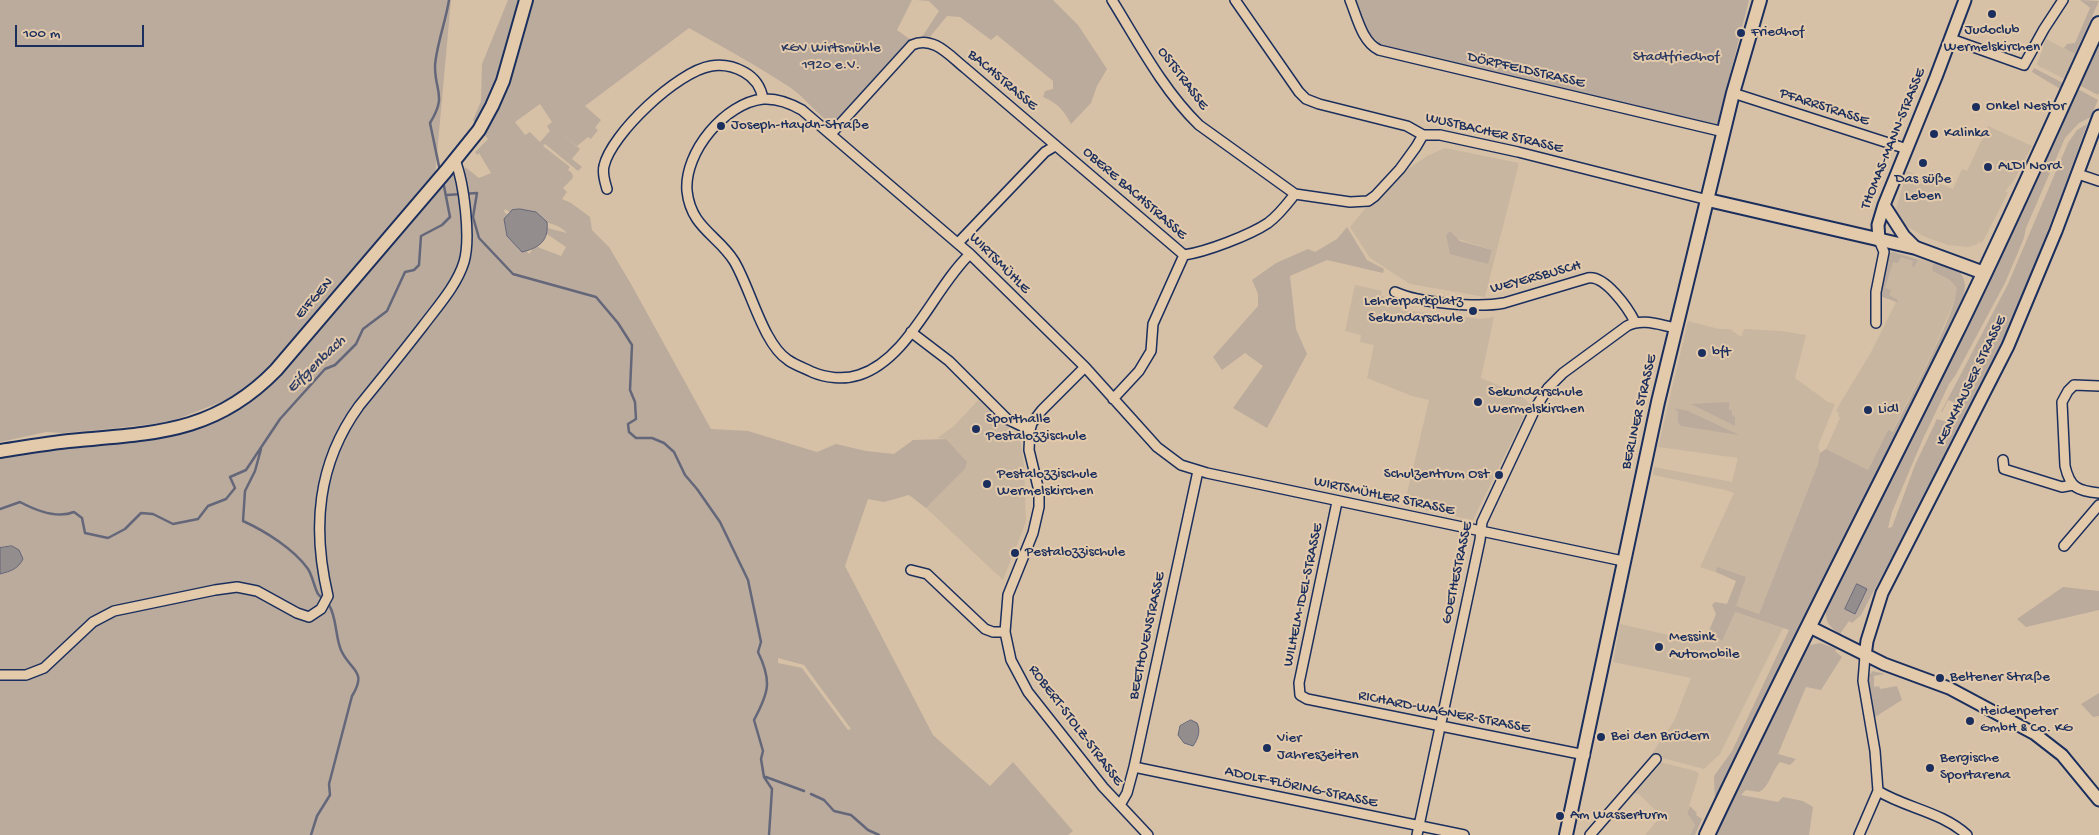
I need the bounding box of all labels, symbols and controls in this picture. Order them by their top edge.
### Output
marker: Judoclub Wermelskirchen [1986,8,1998,20]
scale bar [18,15,146,47]
place label: Judoclub Wermelskirchen [1944,22,2040,57]
place label: Friedhof [1751,24,1804,42]
text: 100 m [23,25,60,43]
marker: Friedhof [1735,27,1747,39]
park label: KGV Wirtsmühle 1920 e.V. [781,40,881,75]
street label: OSTSTRASSE [1152,44,1212,114]
street label: BACHSTRASSE [963,46,1041,116]
street label: DÖRPFELDSTRASSE [1466,49,1586,93]
park label: Stadtfriedhof [1633,49,1719,67]
street label: THOMAS-MANN-STRASSE [1857,66,1931,212]
street label: PFARRSTRASSE [1777,85,1871,131]
place label: Onkel Nestor [1986,98,2066,116]
marker: Onkel Nestor [1970,101,1982,113]
street label: WUSTBACHER STRASSE [1423,109,1565,159]
place label: Joseph-Haydn-Straße [731,117,869,135]
marker: Joseph-Haydn-Straße [715,120,727,132]
place label: Kalinka [1944,125,1989,143]
marker: Kalinka [1928,128,1940,140]
street label: OBERE BACHSTRASSE [1078,144,1190,244]
marker: Das süße Leben [1917,157,1929,169]
place label: ALDI Nord [1998,158,2061,176]
marker: ALDI Nord [1982,161,1994,173]
place label: Das süße Leben [1895,171,1951,206]
street label: WIRTSMÜHLE [965,230,1033,298]
street label: WEYERSBUSCH [1489,257,1583,299]
street label: EIFGEN [292,275,338,323]
place label: Lehrerparkplatz Sekundarschule [1364,293,1463,328]
marker: Lehrerparkplatz Sekundarschule [1467,305,1479,317]
street label: KENKHAUSER STRASSE [1933,313,2011,449]
water label: Eifgenbach [283,332,351,398]
place label: bft [1712,344,1731,362]
marker: bft [1696,347,1708,359]
street label: BERLINER STRASSE [1618,353,1662,471]
place label: Sekundarschule Wermelskirchen [1488,384,1584,419]
marker: Sekundarschule Wermelskirchen [1472,396,1484,408]
place label: Lidl [1878,401,1899,419]
marker: Lidl [1862,404,1874,416]
place label: Sporthalle Pestalozzischule [986,411,1086,446]
marker: Sporthalle Pestalozzischule [970,423,982,435]
place label: Pestalozzischule Wermelskirchen [997,466,1097,501]
place label: Schulzentrum Ost [1384,466,1489,484]
marker: Schulzentrum Ost [1493,469,1505,481]
street label: WIRTSMÜHLER STRASSE [1312,473,1456,521]
marker: Pestalozzischule Wermelskirchen [981,478,993,490]
street label: GOETHESTRASSE [1438,520,1478,626]
street label: WILHELM-IDEL-STRASSE [1280,522,1328,668]
place label: Pestalozzischule [1025,544,1125,562]
marker: Pestalozzischule [1009,547,1021,559]
street label: BEETHOVENSTRASSE [1126,571,1170,701]
place label: Messink Automobile [1669,629,1739,664]
marker: Messink Automobile [1653,641,1665,653]
street label: ROBERT-STOLZ-STRASSE [1024,662,1126,790]
place label: Beltener Straße [1950,669,2050,687]
marker: Beltener Straße [1934,672,1946,684]
street label: RICHARD-WAGNER-STRASSE [1356,687,1532,739]
place label: Heidenpeter GmbH & Co. KG [1980,703,2073,738]
marker: Heidenpeter GmbH & Co. KG [1964,715,1976,727]
place label: Bei den Brüdern [1611,728,1709,746]
place label: Vier Jahreszeiten [1277,730,1359,765]
marker: Bei den Brüdern [1595,731,1607,743]
marker: Vier Jahreszeiten [1261,742,1273,754]
place label: Bergische Sportarena [1940,750,2010,785]
marker: Bergische Sportarena [1924,762,1936,774]
street label: ADOLF-FLÖRING-STRASSE [1223,763,1379,813]
place label: Am Wasserturm [1570,807,1667,825]
marker: Am Wasserturm [1554,810,1566,822]

